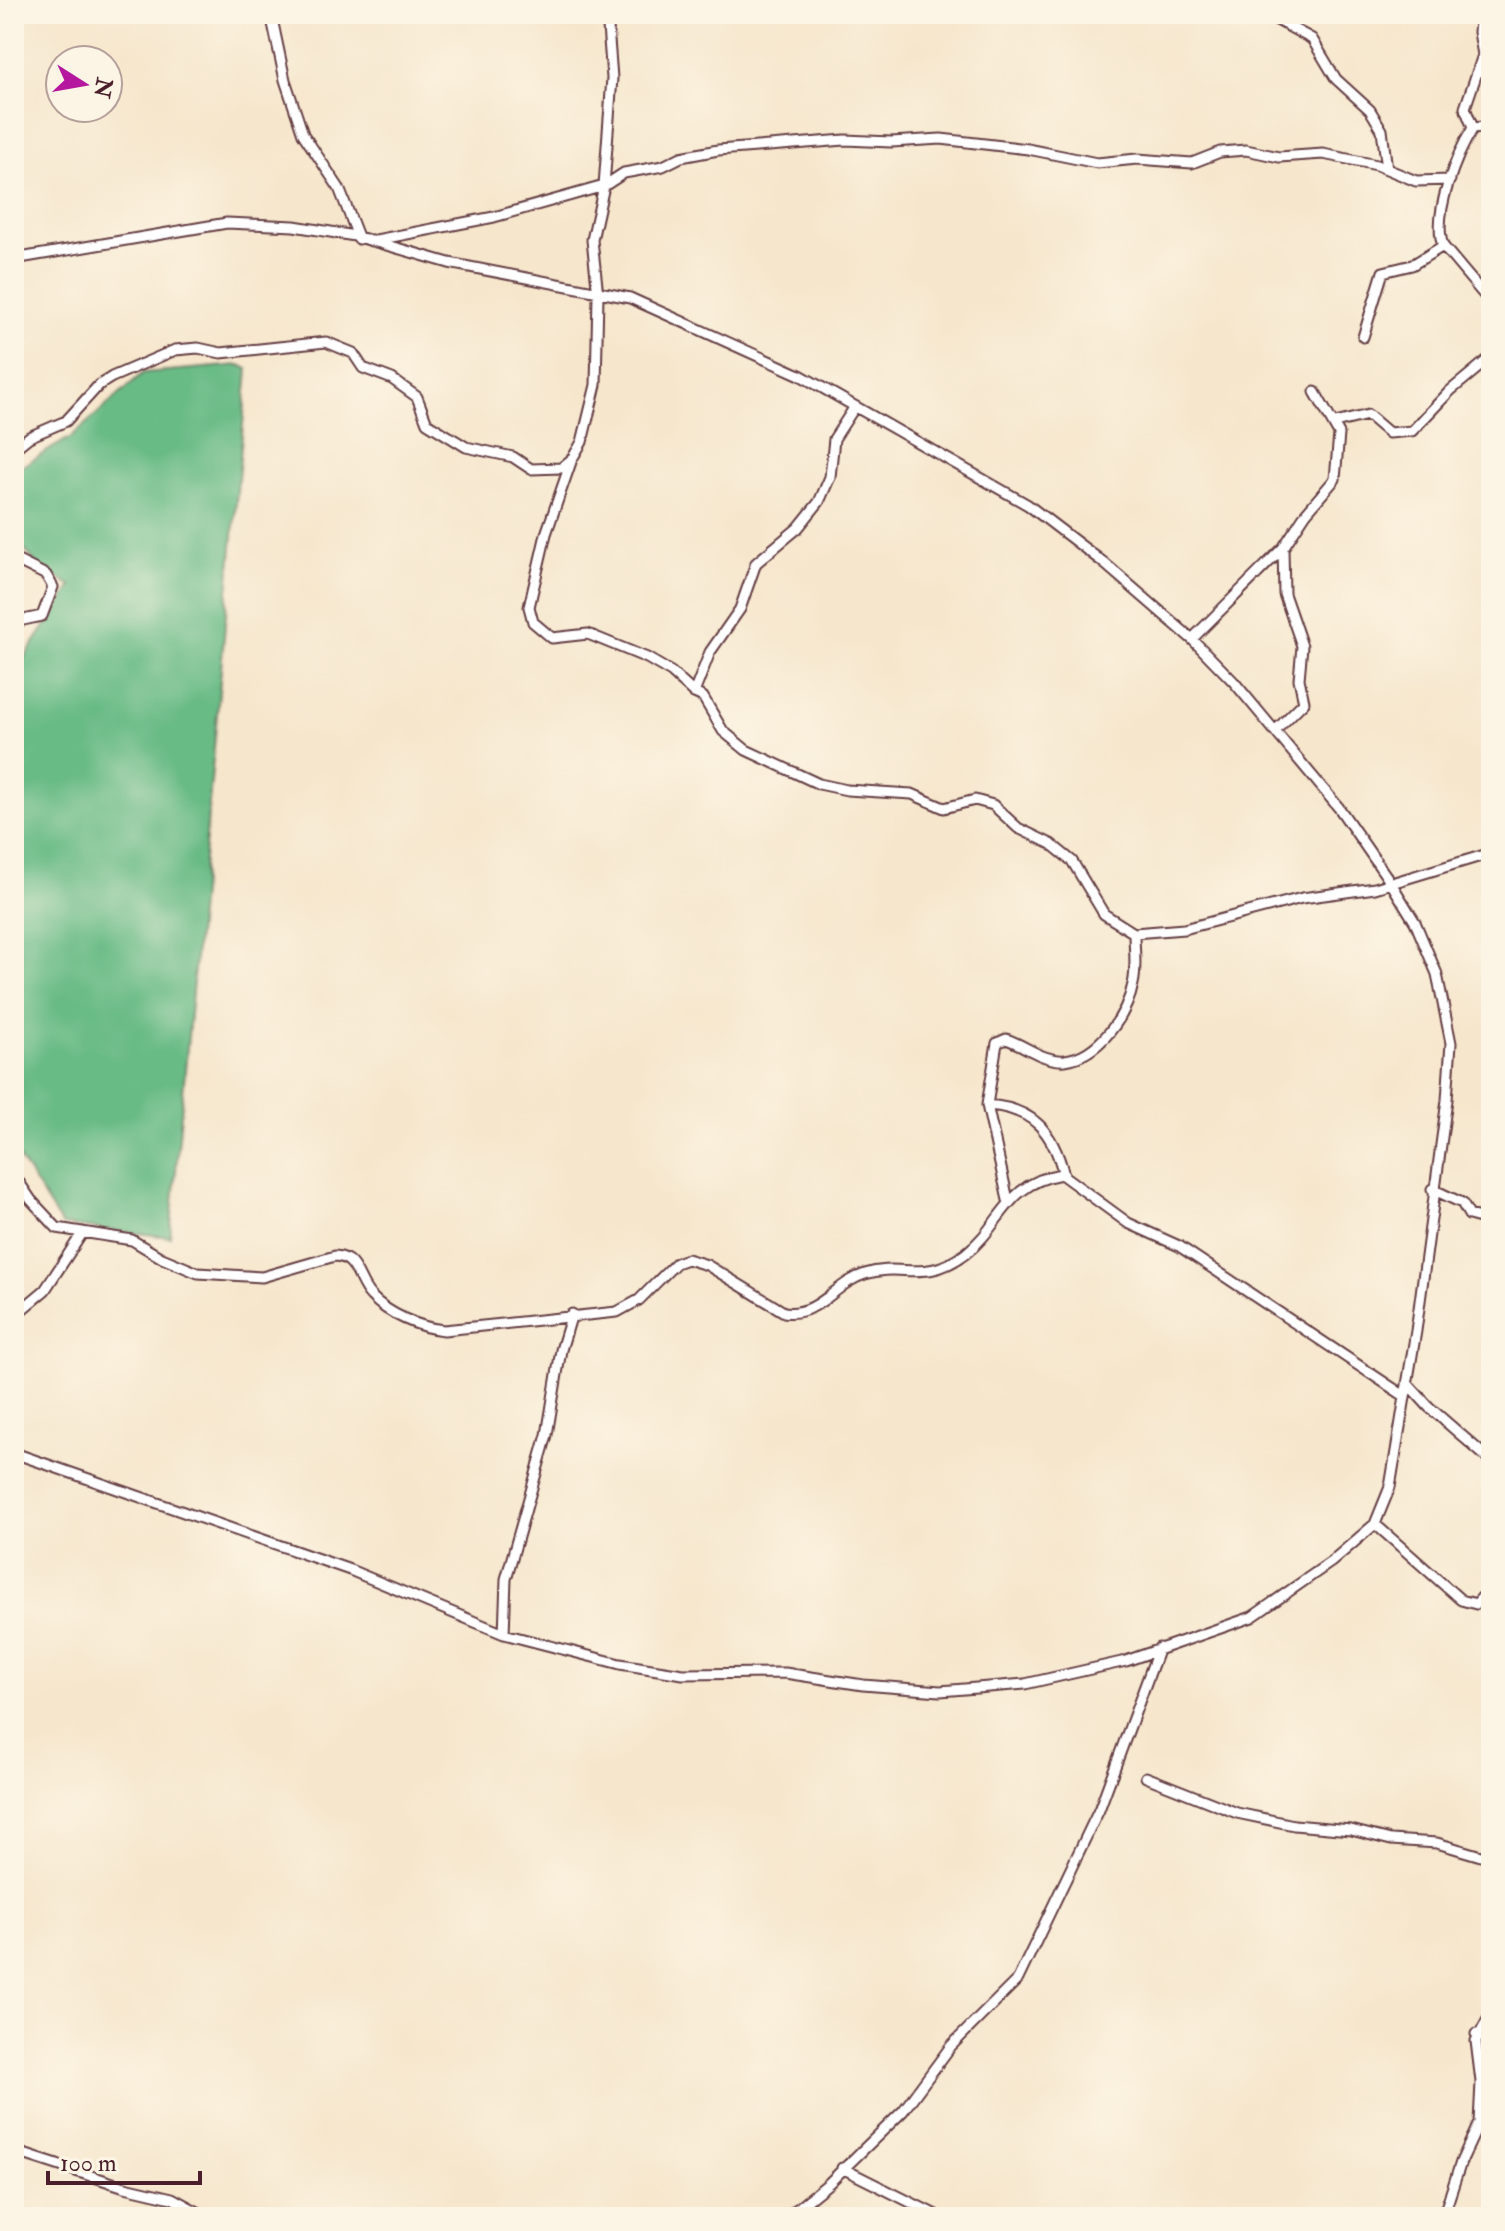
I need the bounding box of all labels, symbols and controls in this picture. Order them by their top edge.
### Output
north arrow [44,44,124,124]
text: N [87,74,118,100]
scale bar [48,2135,200,2185]
text: 100 m [60,2148,117,2179]

